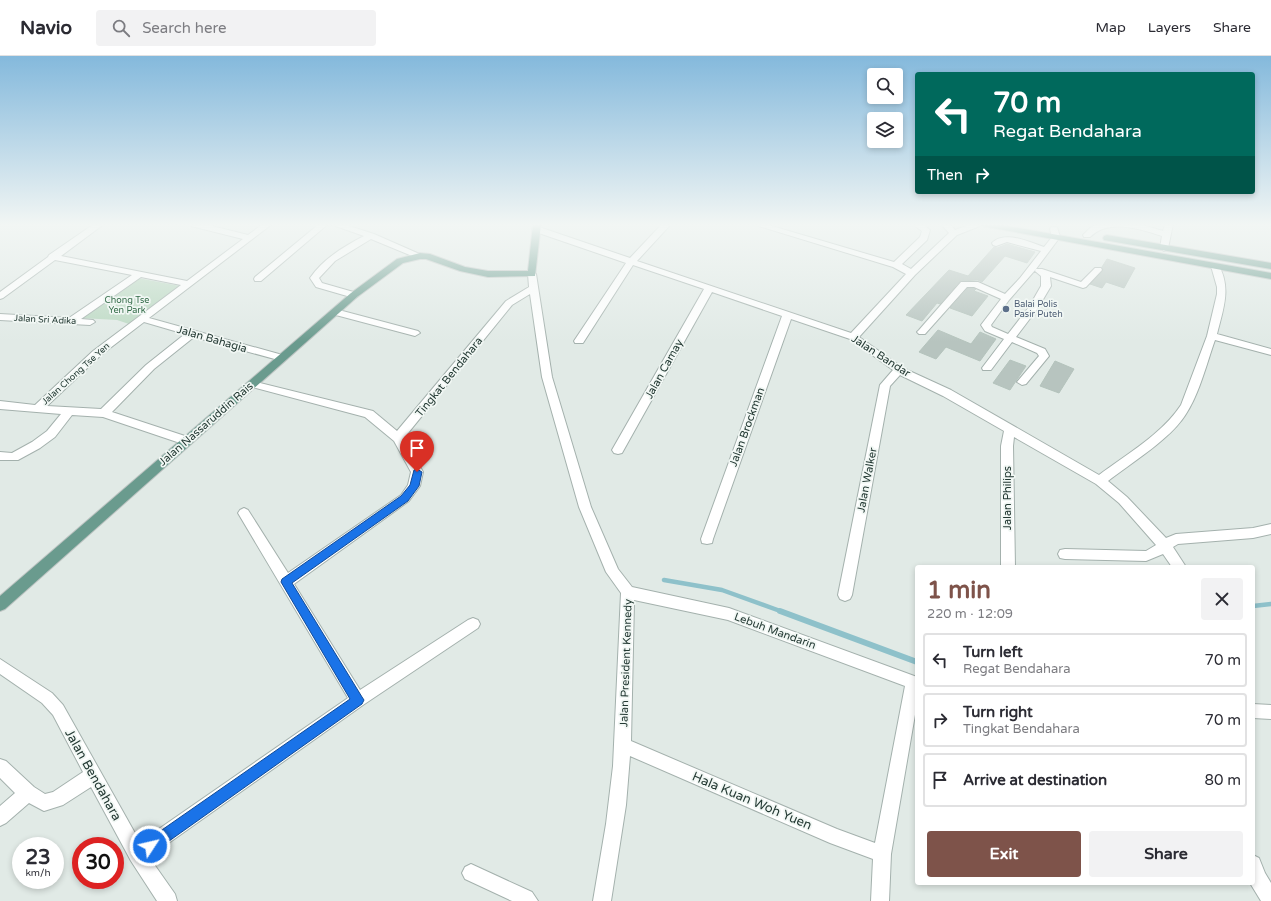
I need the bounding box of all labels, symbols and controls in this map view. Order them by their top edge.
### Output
search box [96,10,376,46]
text: Navio [20,17,72,39]
icon: search [110,17,132,39]
text: Search here [142,19,226,37]
text: Map [1096,19,1126,36]
text: Layers [1148,19,1191,36]
text: Share [1213,19,1251,36]
map controls [867,68,903,148]
button: search [867,68,903,104]
text: 70 m [993,86,1061,120]
icon: left [927,88,979,140]
button: layers [867,112,903,148]
text: Regat Bendahara [993,120,1142,142]
icon: right [971,164,993,186]
text: Then [927,166,963,184]
park label: Chong Tse Yen Park [105,295,149,316]
place label: Balai Polis Pasir Puteh [1014,299,1063,320]
marker: Balai Polis Pasir Puteh [1001,304,1011,314]
street label: Jalan Sri Adika [14,313,76,327]
street label: Jalan Bahagia [175,323,249,355]
street label: Jalan Bandar [849,332,914,380]
street label: Tingkat Bendahara [413,334,485,420]
street label: Jalan Camay [642,337,686,401]
street label: Jalan Chong Tse Yen [40,341,112,407]
street label: Jalan Nassaruddin Rais [156,380,256,468]
street label: Jalan Brockman [727,386,767,468]
pin [400,431,434,472]
icon: arrive [406,437,428,459]
street label: Jalan Walker [854,446,880,514]
street label: Jalan Philips [1001,466,1014,530]
text: 1 min [927,576,991,605]
button: close [1201,578,1243,620]
street label: Jalan President Kennedy [617,599,635,727]
text: 220 m · 12:09 [927,606,1013,622]
street label: Lebuh Mandarin [732,610,818,652]
text: Turn left [963,643,1023,661]
icon: left [929,649,951,671]
text: 70 m [1204,651,1241,669]
text: Regat Bendahara [963,661,1071,677]
text: Turn right [963,703,1033,721]
icon: right [929,709,951,731]
text: 70 m [1204,711,1241,729]
text: Tingkat Bendahara [963,721,1080,737]
street label: Jalan Bendahara [61,726,125,824]
street label: Hala Kuan Woh Yuen [690,769,814,833]
icon: arrive [929,769,951,791]
text: Arrive at destination [963,771,1107,789]
text: 80 m [1204,771,1241,789]
position arrow [129,825,171,867]
button: Exit [927,831,1081,877]
button: Share [1089,831,1243,877]
speed limit sign: 30 [72,837,124,889]
text: 23 [25,846,51,870]
text: km/h [25,867,51,879]

